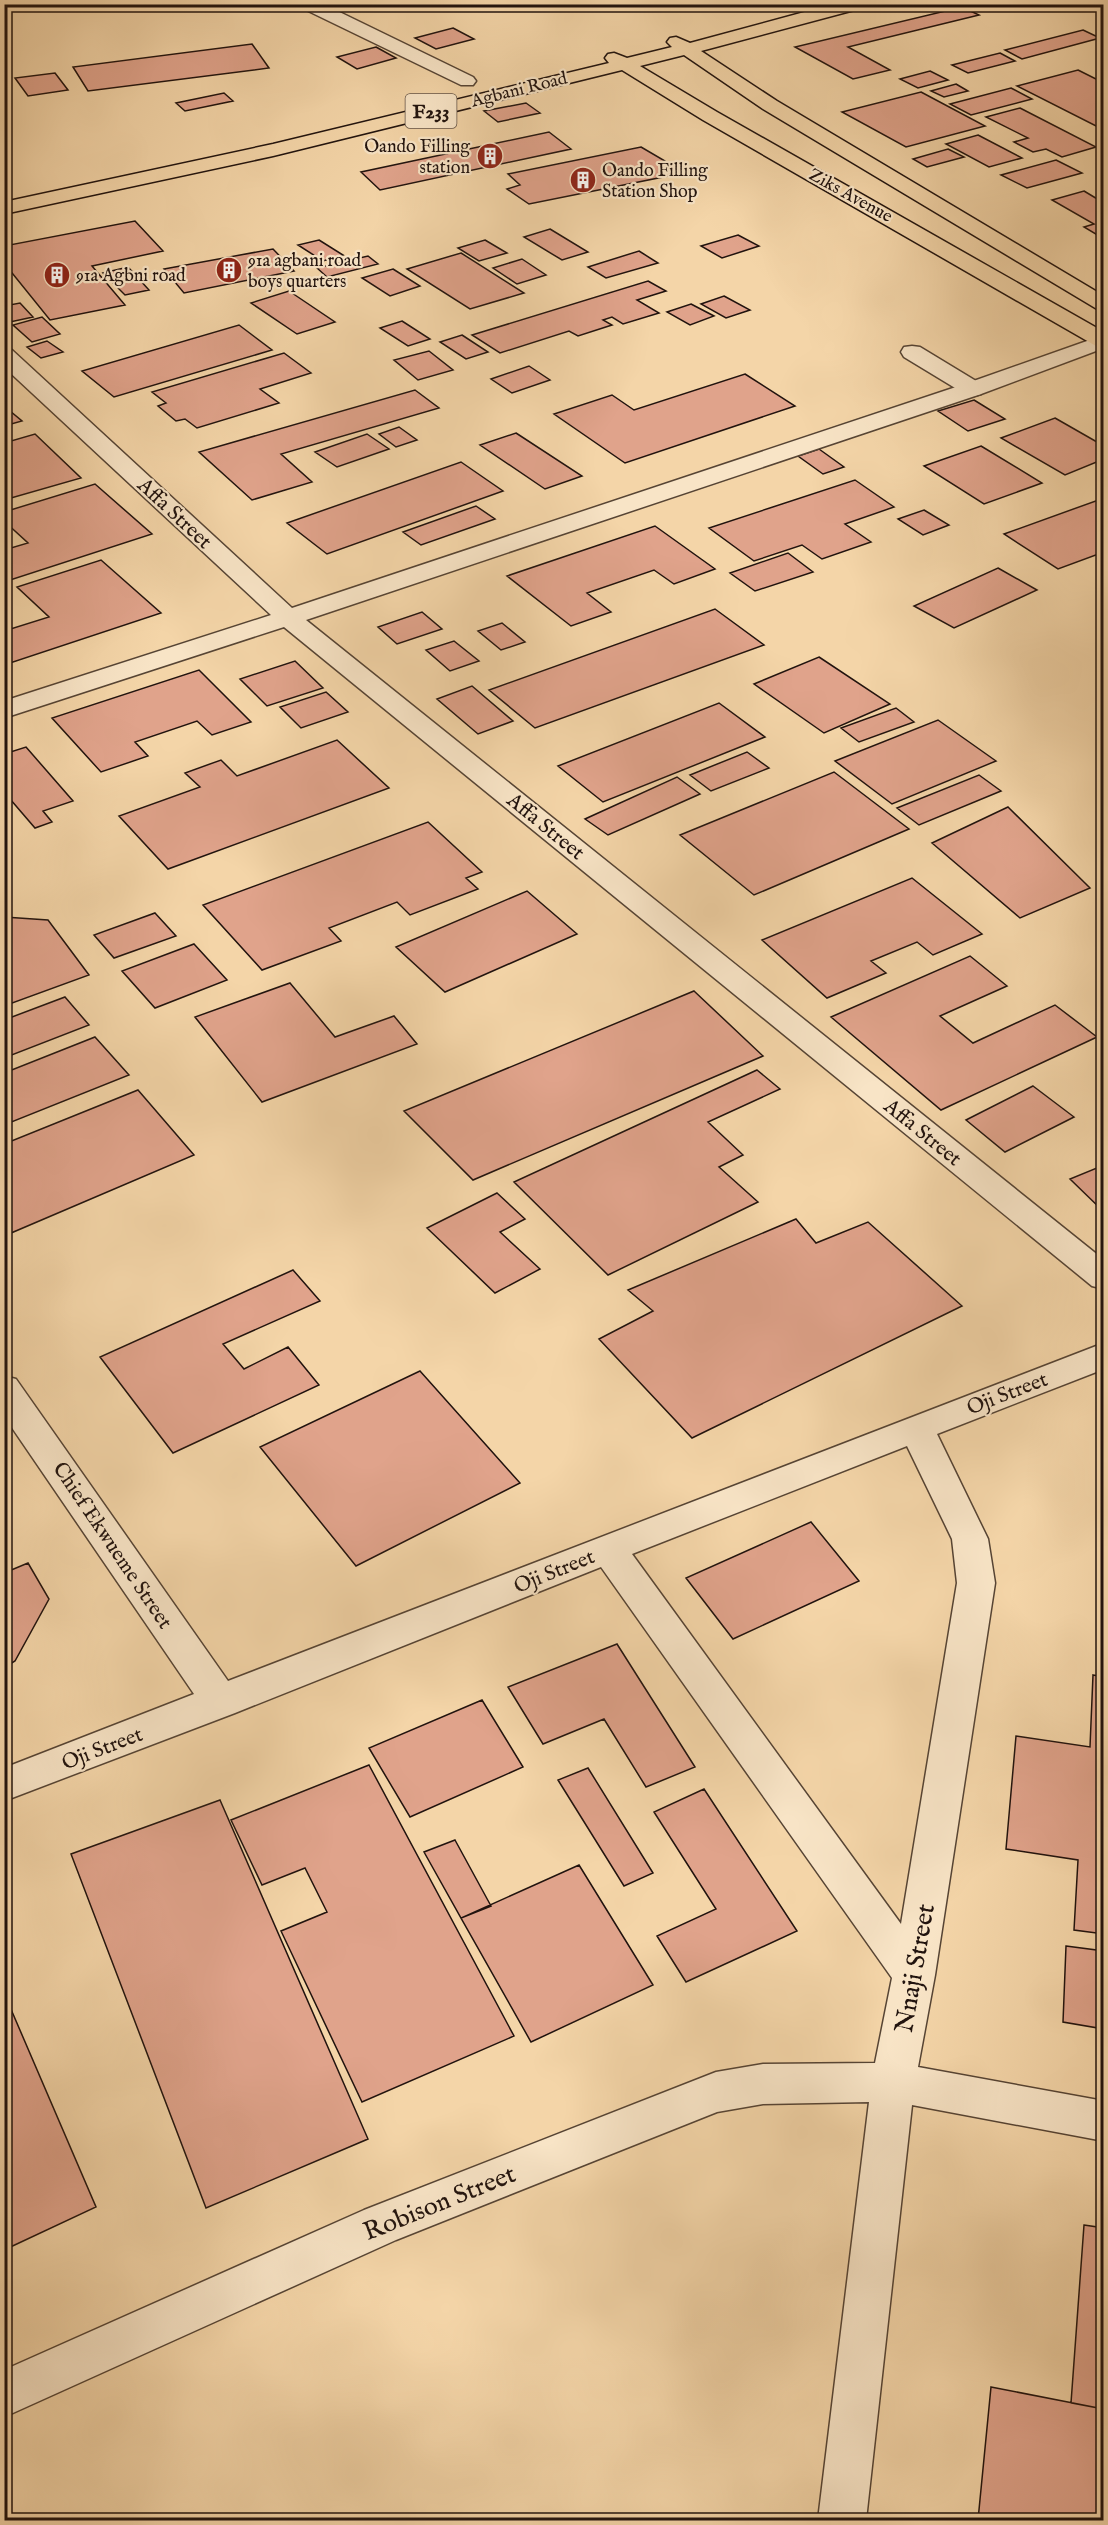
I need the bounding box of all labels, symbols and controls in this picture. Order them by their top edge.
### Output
street label: Agbani Road [468,67,570,114]
road number: F233 [406,94,456,128]
place label: Oando Filling station [364,136,470,180]
building icon: Oando Filling station [475,141,505,171]
place label: Oando Filling Station Shop [602,160,708,204]
street label: Ziks Avenue [804,164,896,229]
building icon: Oando Filling Station Shop [568,165,598,195]
place label: 91a agbani road boys quarters [247,250,362,294]
building icon: 91a agbani road boys quarters [214,255,244,285]
building icon: 91a Agbni road [42,260,72,290]
place label: 91a Agbni road [75,265,186,288]
street label: Affa Street [130,472,217,556]
street label: Affa Street [500,787,590,867]
street label: Affa Street [877,1093,967,1173]
street label: Oji Street [963,1367,1052,1422]
street label: Chief Ekwueme Street [46,1457,178,1635]
street label: Oji Street [510,1544,599,1601]
street label: Oji Street [58,1722,147,1777]
street label: Nnaji Street [888,1901,943,2035]
street label: Robison Street [358,2158,521,2249]

